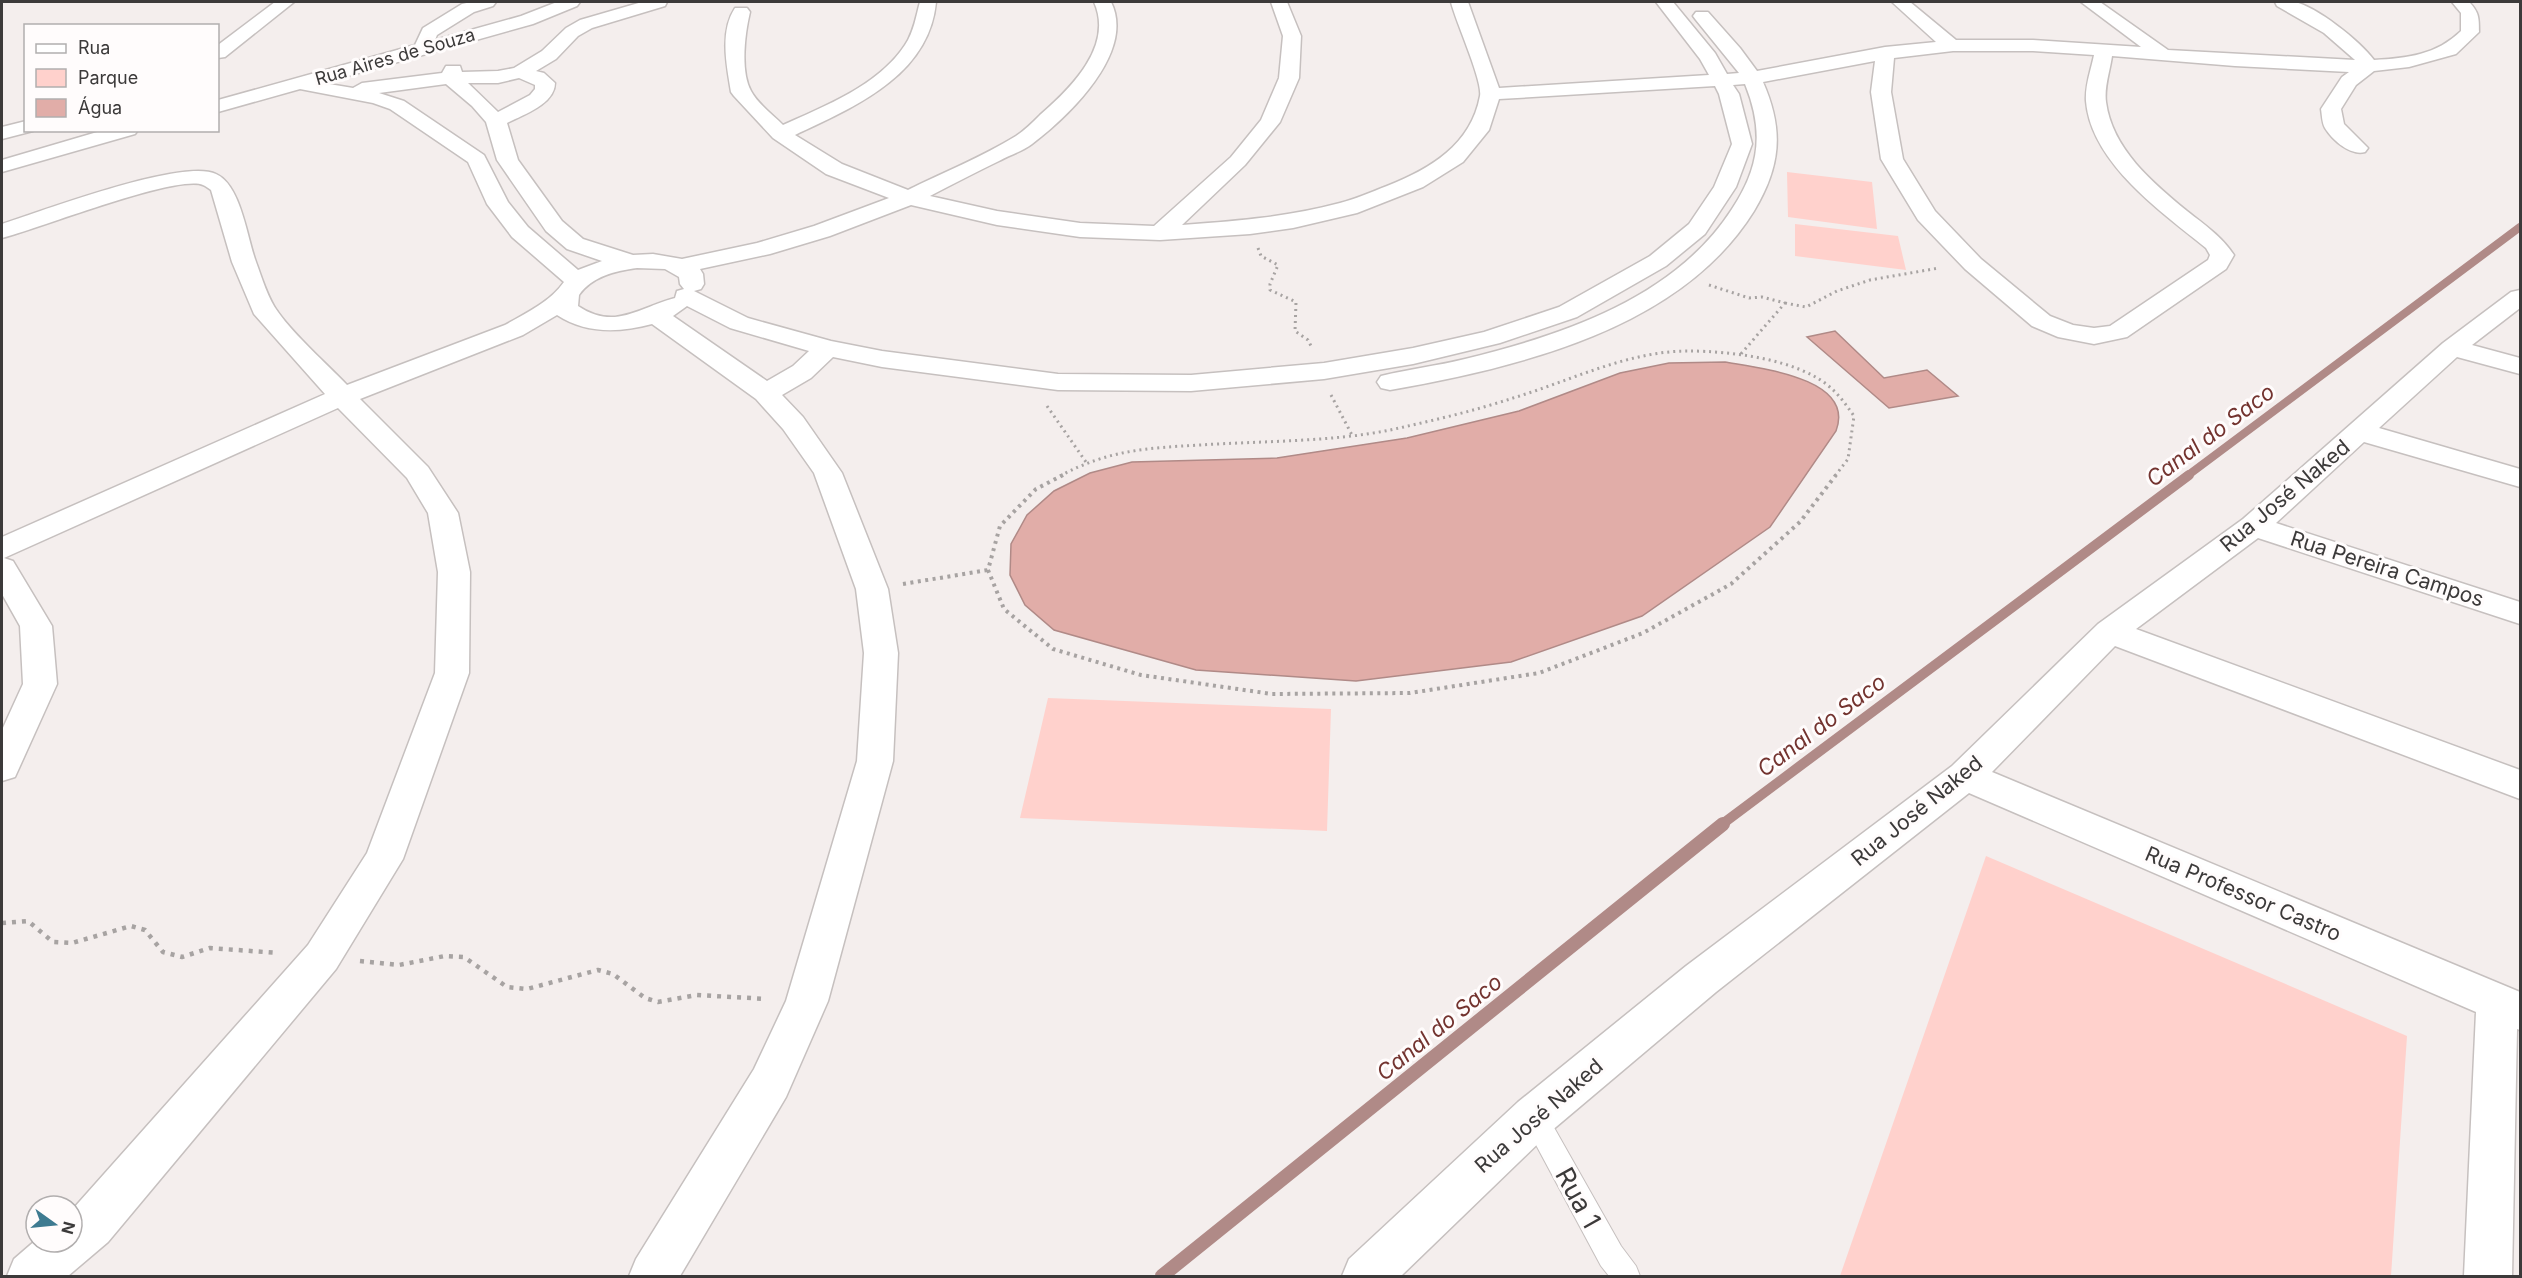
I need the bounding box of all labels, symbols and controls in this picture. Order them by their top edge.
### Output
legend [24,24,219,132]
street label: Rua Aires de Souza [312,24,477,89]
text: Rua [78,37,110,58]
text: Parque [78,67,138,88]
text: Água [78,96,122,118]
water label: Canal do Saco [2141,378,2279,492]
street label: Rua José Naked [2215,434,2354,557]
street label: Rua Pereira Campos [2287,525,2487,612]
water label: Canal do Saco [1752,668,1890,782]
street label: Rua José Naked [1846,750,1987,871]
street label: Rua Professor Castro [2141,841,2345,946]
water label: Canal do Saco [1371,968,1507,1086]
street label: Rua José Naked [1470,1053,1608,1178]
street label: Rua 1 [1549,1162,1608,1234]
north arrow [24,1194,84,1254]
text: N [57,1219,80,1236]

